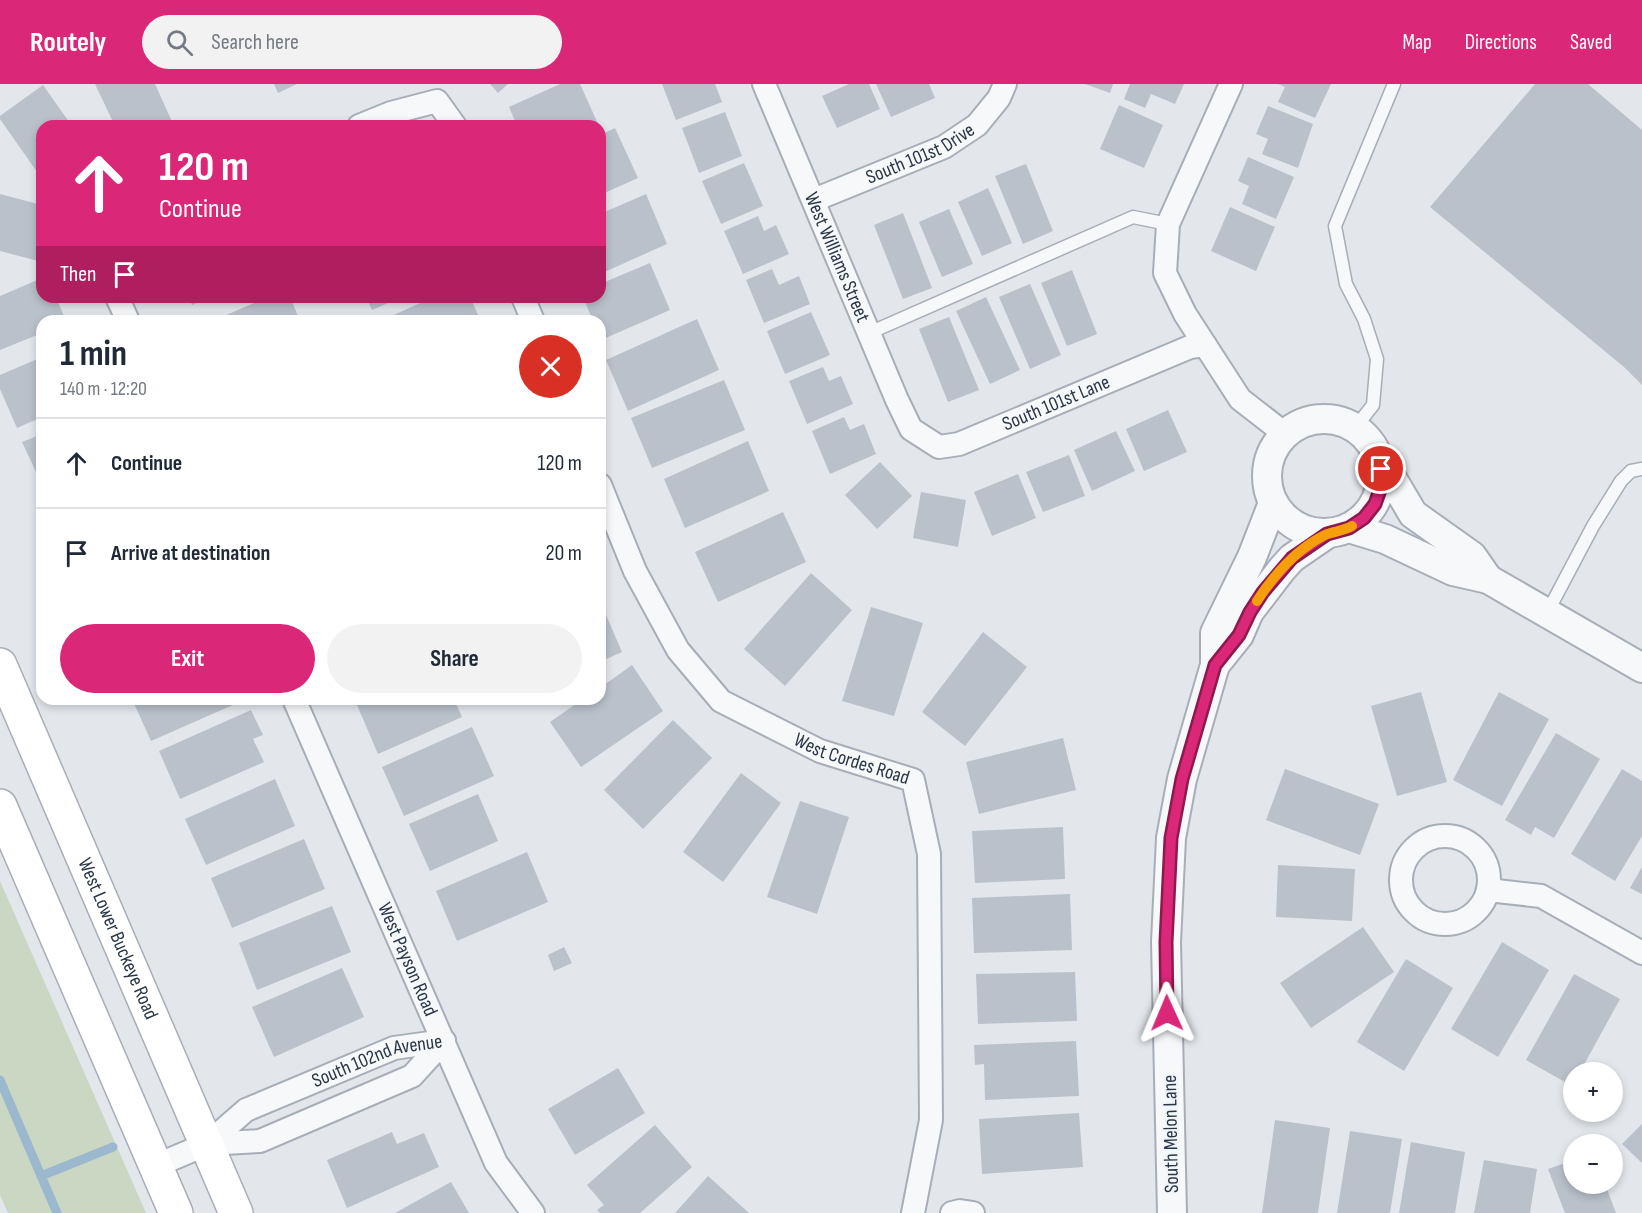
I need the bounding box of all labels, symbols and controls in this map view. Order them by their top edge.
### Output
search box [142,15,562,69]
text: Routely [30,26,106,59]
icon: search [163,26,196,59]
text: Search here [211,29,299,56]
text: Map [1402,30,1432,55]
text: Directions [1465,30,1537,55]
text: Saved [1570,30,1612,55]
street label: South 101st Drive [862,118,979,189]
text: 120 m [159,142,249,193]
icon: ahead [60,144,138,222]
street label: West Williams Street [799,189,875,326]
text: Continue [159,193,242,225]
icon: arrive [108,258,141,291]
text: Then [60,261,96,288]
text: 1 min [60,333,127,376]
button: close [519,335,582,398]
street label: South 101st Lane [999,370,1114,436]
text: 140 m · 12:20 [60,377,147,401]
pin [1355,443,1406,494]
icon: ahead [60,447,93,480]
text: Continue [111,450,182,477]
text: 120 m [538,450,582,477]
icon: arrive [1364,452,1397,485]
icon: arrive [60,537,93,570]
text: Arrive at destination [111,540,270,567]
text: 20 m [546,540,582,567]
button: Exit [60,624,315,693]
button: Share [327,624,582,693]
street label: West Cordes Road [790,728,912,790]
street label: West Lower Buckeye Road [73,854,163,1023]
street label: West Payson Road [372,899,443,1020]
position arrow [1135,981,1199,1045]
street label: South 102nd Avenue [308,1029,444,1093]
map controls [1563,1062,1623,1194]
button: + [1563,1062,1623,1122]
street label: South Melon Lane [1158,1075,1184,1193]
button: − [1563,1134,1623,1194]

